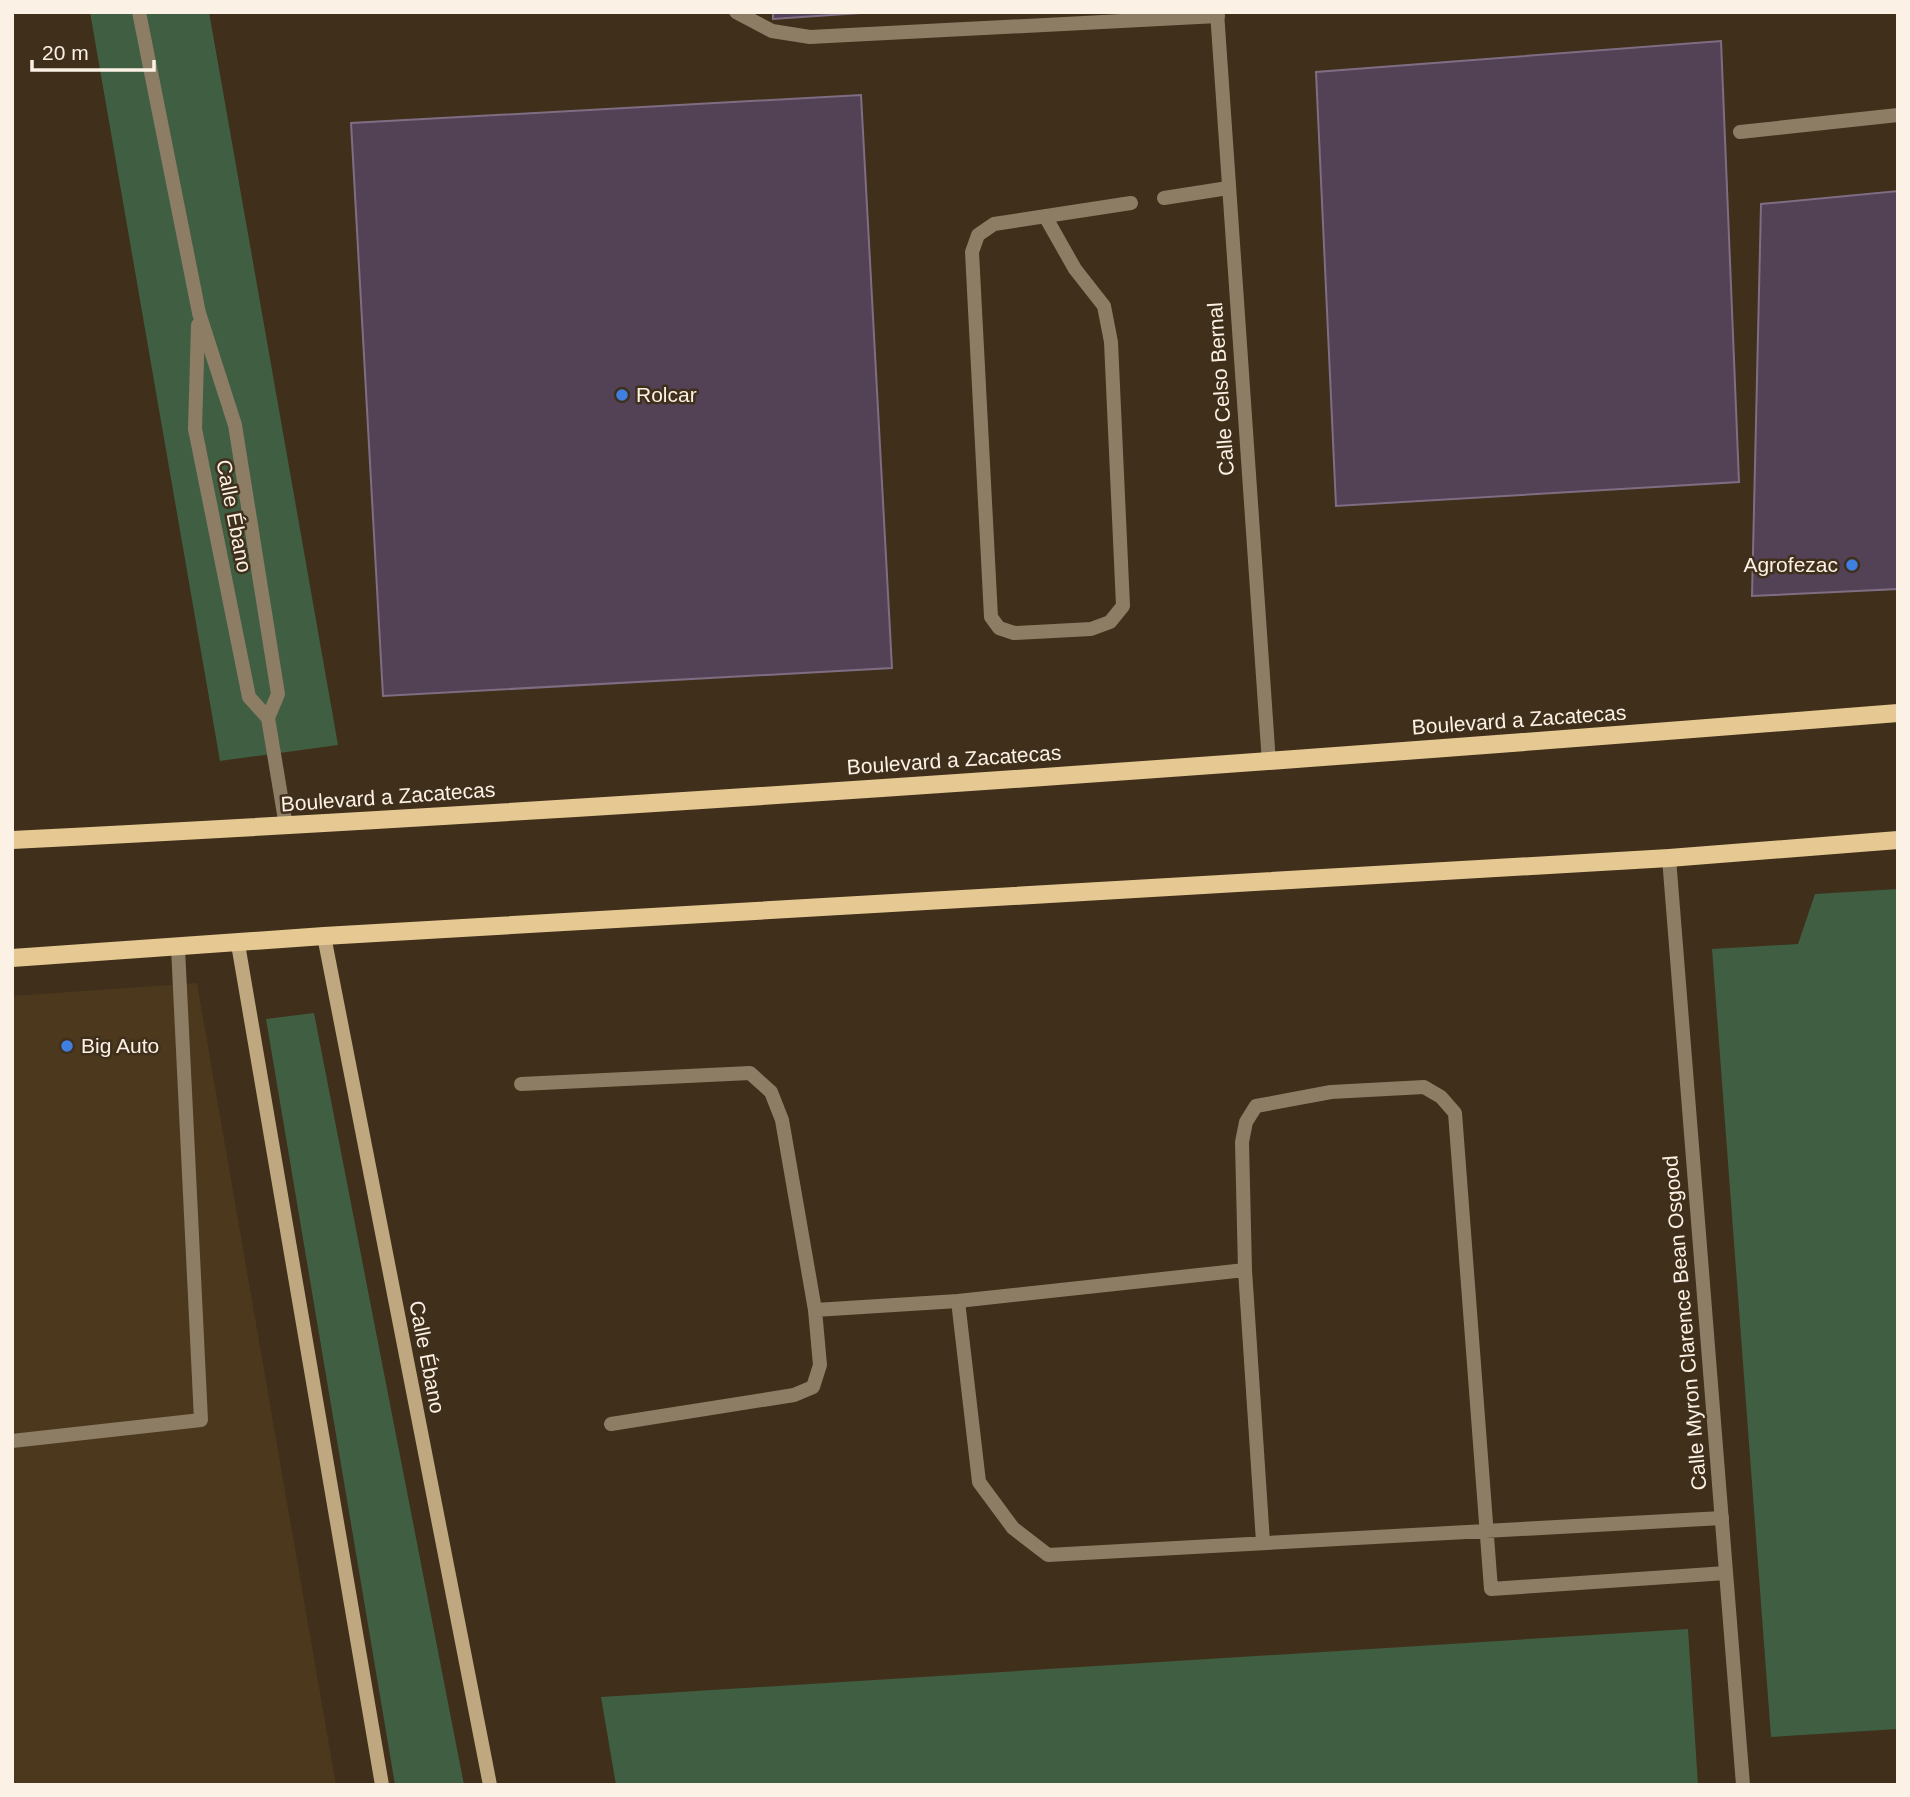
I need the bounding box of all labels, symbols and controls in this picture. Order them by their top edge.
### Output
scale bar [32,28,154,72]
text: 20 m [42,41,89,64]
street label: Calle Celso Bernal [1203,301,1238,477]
place label: Rolcar [636,383,697,406]
marker: Rolcar [614,387,630,403]
street label: Calle Ébano [212,458,257,574]
place label: Agrofezac [1743,553,1838,576]
marker: Agrofezac [1844,557,1860,573]
street label: Boulevard a Zacatecas [1411,701,1627,738]
street label: Boulevard a Zacatecas [846,741,1062,778]
street label: Boulevard a Zacatecas [280,778,496,815]
place label: Big Auto [81,1034,159,1057]
marker: Big Auto [59,1038,75,1054]
street label: Calle Myron Clarence Bean Osgood [1658,1155,1711,1491]
street label: Calle Ébano [405,1299,450,1415]

